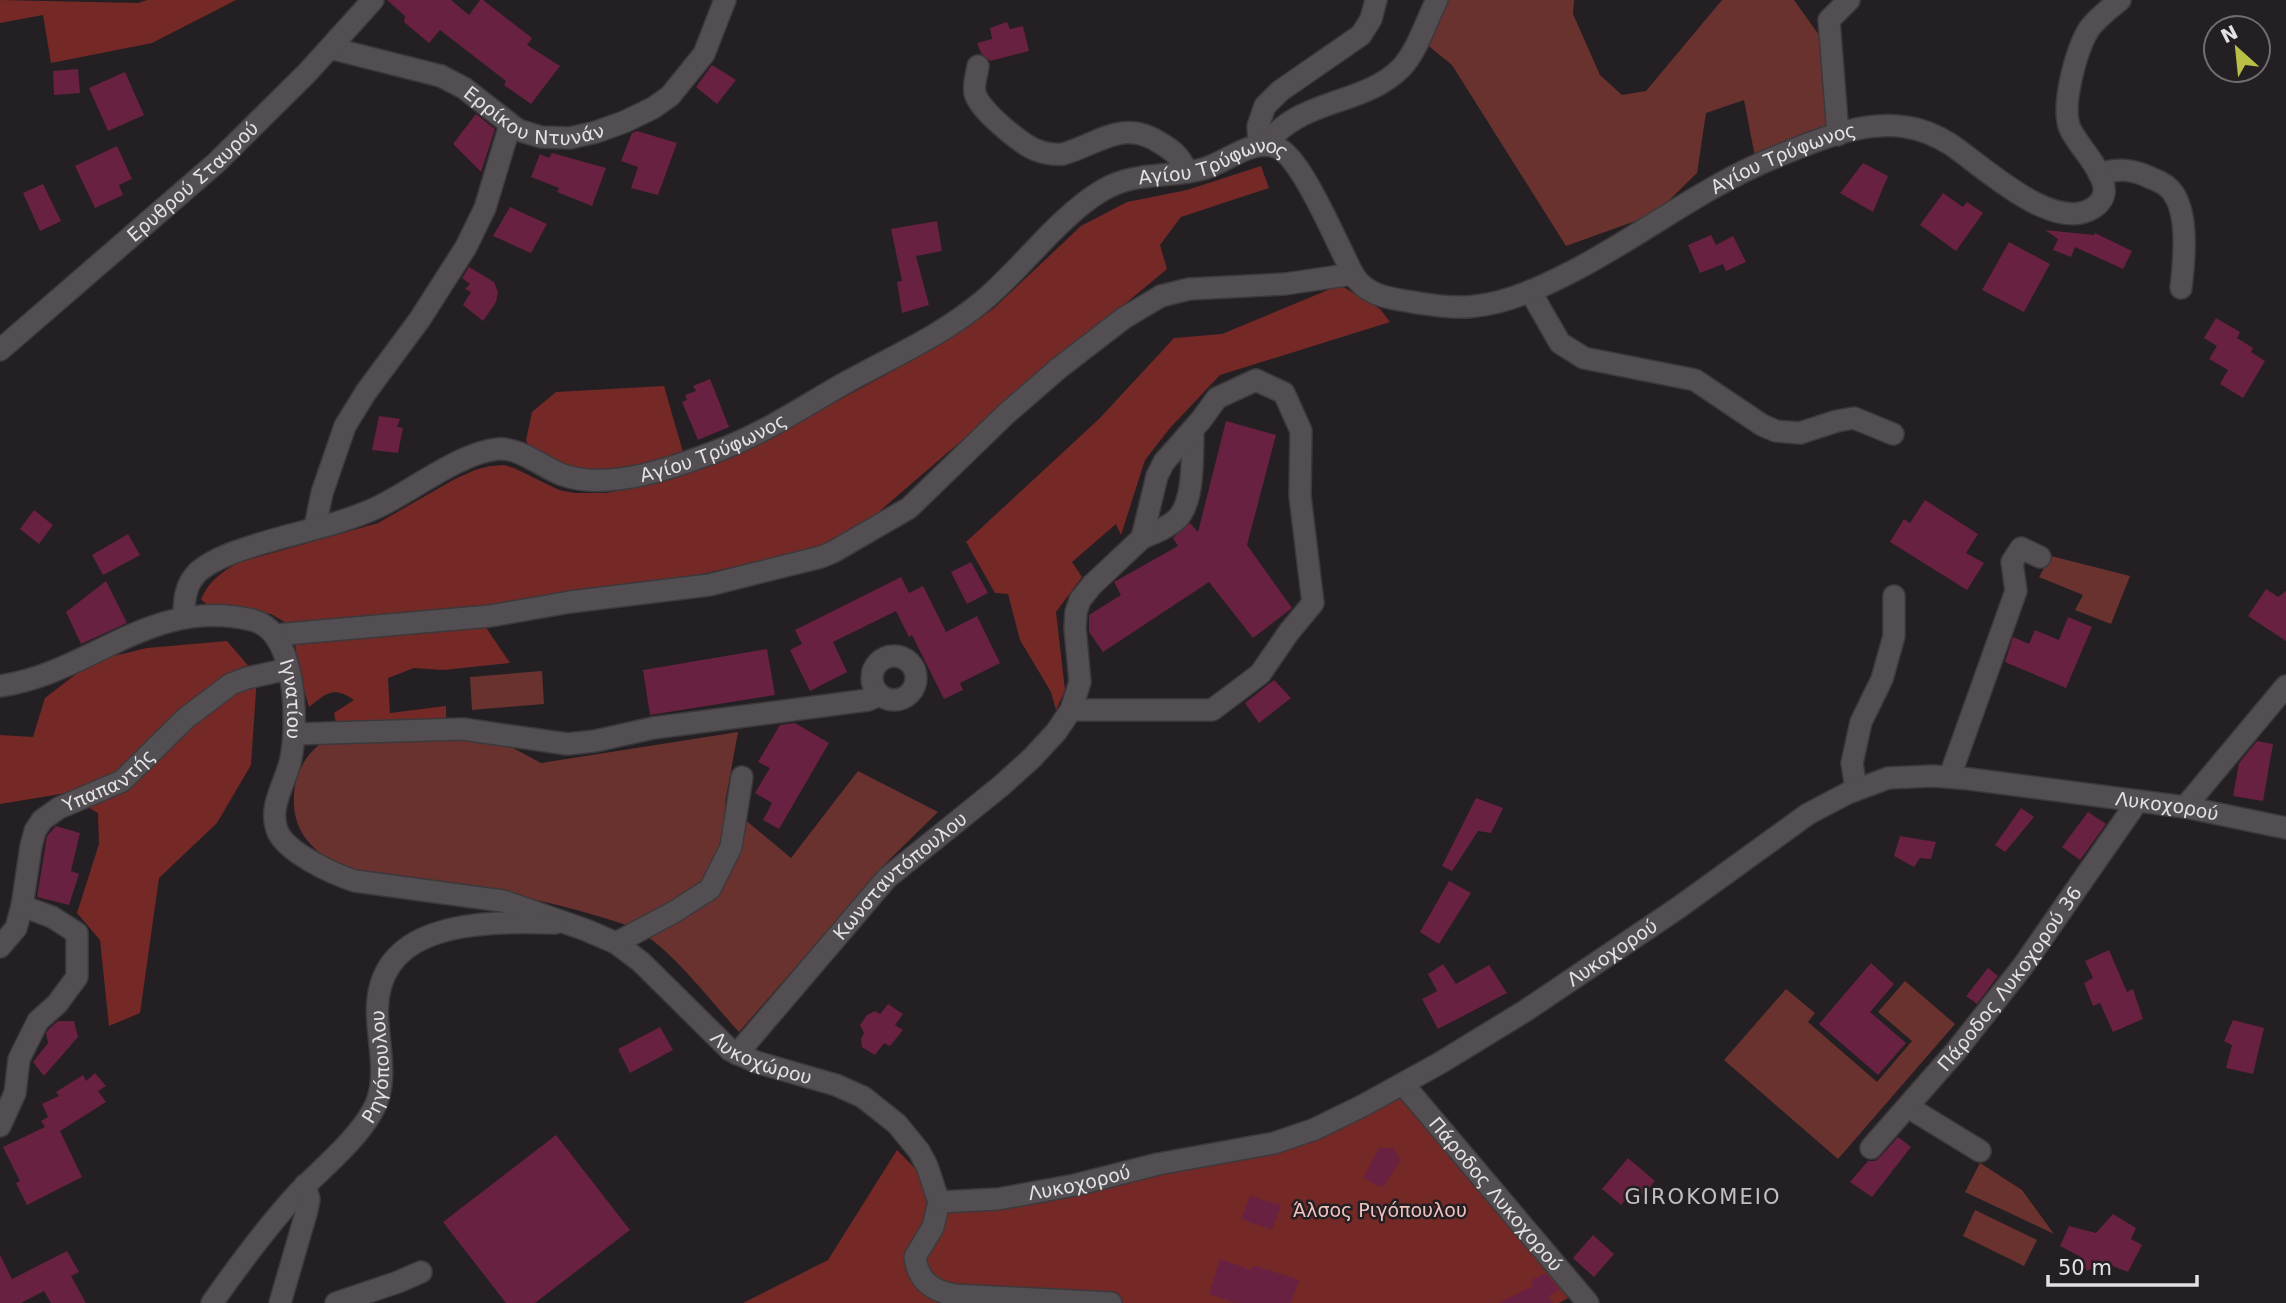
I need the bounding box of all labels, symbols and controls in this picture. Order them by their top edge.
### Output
north arrow [2202,14,2272,84]
text: N [2217,20,2241,47]
street label: Ερρίκου Ντυνάν [460,81,607,149]
street label: Ερυθρού Σταυρού [122,117,263,246]
street label: Αγίου Τρύφωνος [1706,118,1858,198]
street label: Αγίου Τρύφωνος [1137,134,1293,188]
street label: Αγίου Τρύφωνος [638,409,790,486]
street label: Ιγνατίου [276,656,305,740]
street label: Υπαπαντής [58,744,159,817]
street label: Λυκοχορού [2114,787,2221,825]
street label: Κωνσταντόπουλου [828,807,971,944]
street label: Πάροδος Λυκοχορού 36 [1933,882,2086,1075]
street label: Λυκοχορού [1563,914,1661,991]
street label: Ρηγόπουλου [357,1010,393,1127]
street label: Λυκοχώρου [707,1027,814,1089]
street label: Πάροδος Λυκοχορού [1425,1112,1567,1276]
street label: Λυκοχορού [1026,1160,1133,1204]
district label: GIROKOMEIO [1625,1185,1781,1209]
park label: Άλσος Ριγόπουλου [1293,1199,1467,1221]
scale bar [2048,1244,2197,1288]
text: 50 m [2058,1256,2112,1280]

